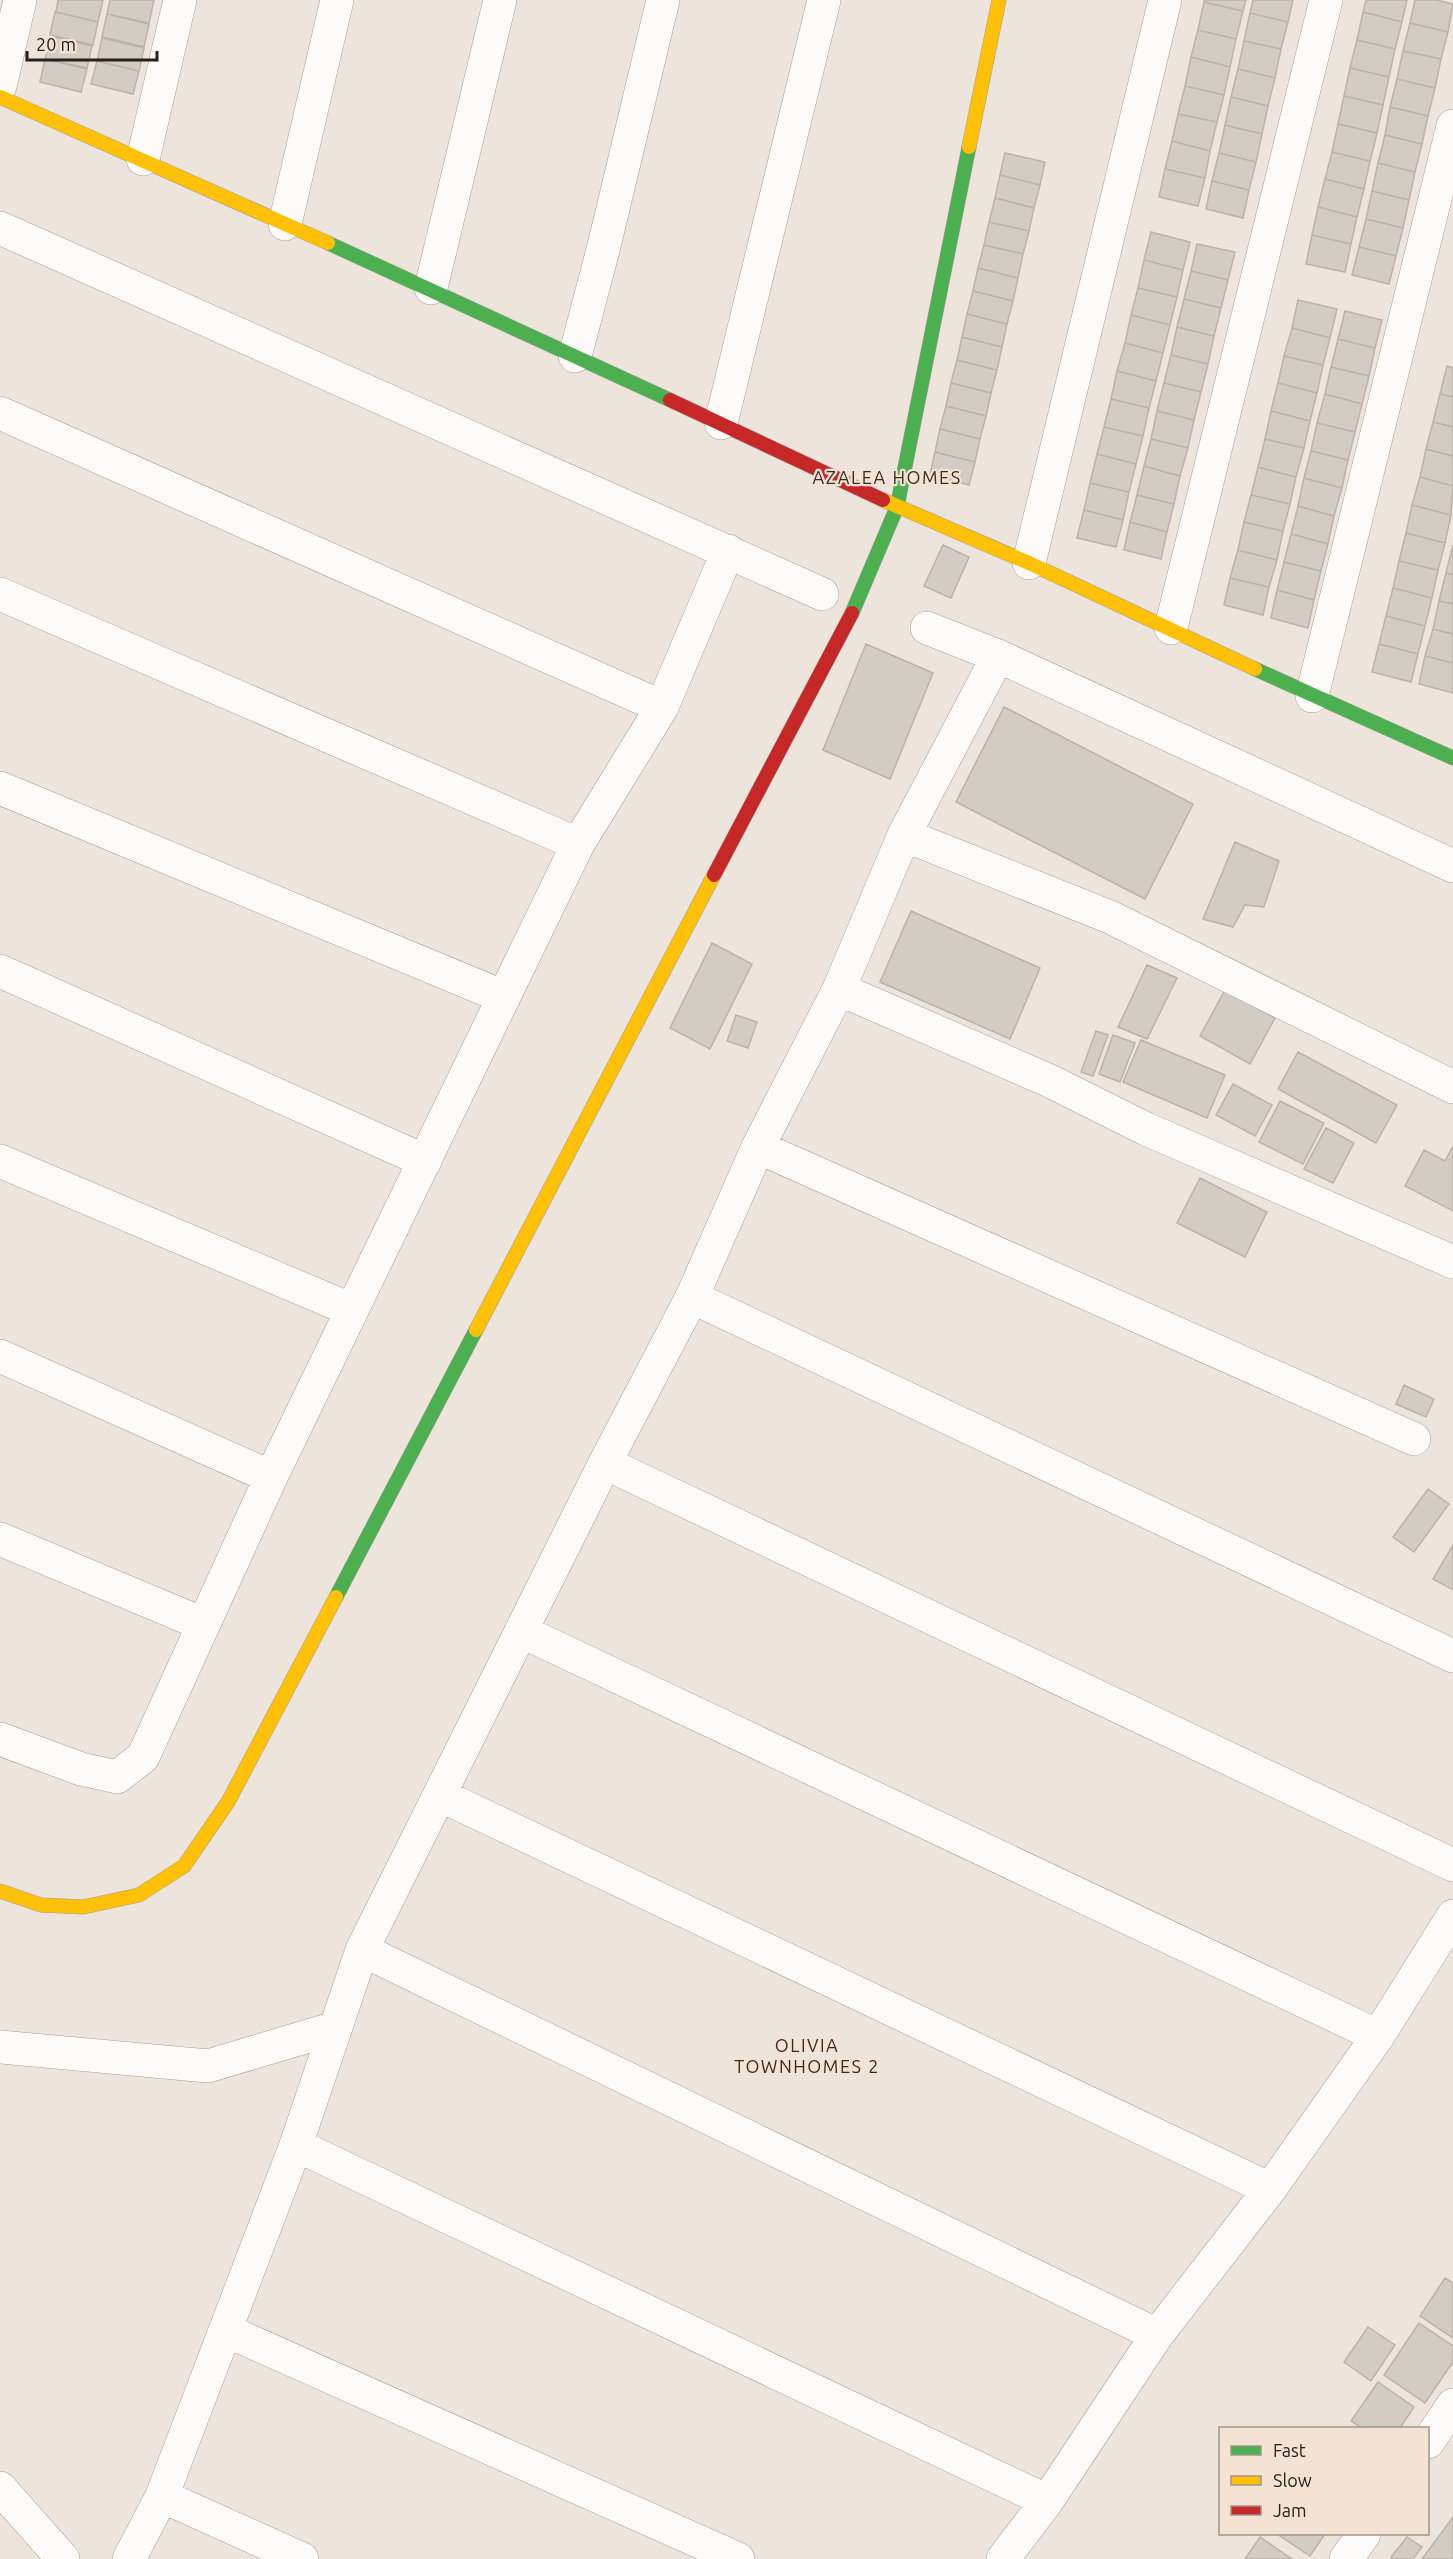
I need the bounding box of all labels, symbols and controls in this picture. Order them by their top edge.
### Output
scale bar [27,24,158,62]
text: 20 m [36,34,76,54]
district label: AZALEA HOMES [812,467,962,487]
district label: OLIVIA TOWNHOMES 2 [734,2035,880,2076]
legend [1219,2427,1429,2535]
text: Fast [1273,2440,1306,2460]
text: Slow [1273,2470,1312,2490]
text: Jam [1273,2500,1307,2520]

